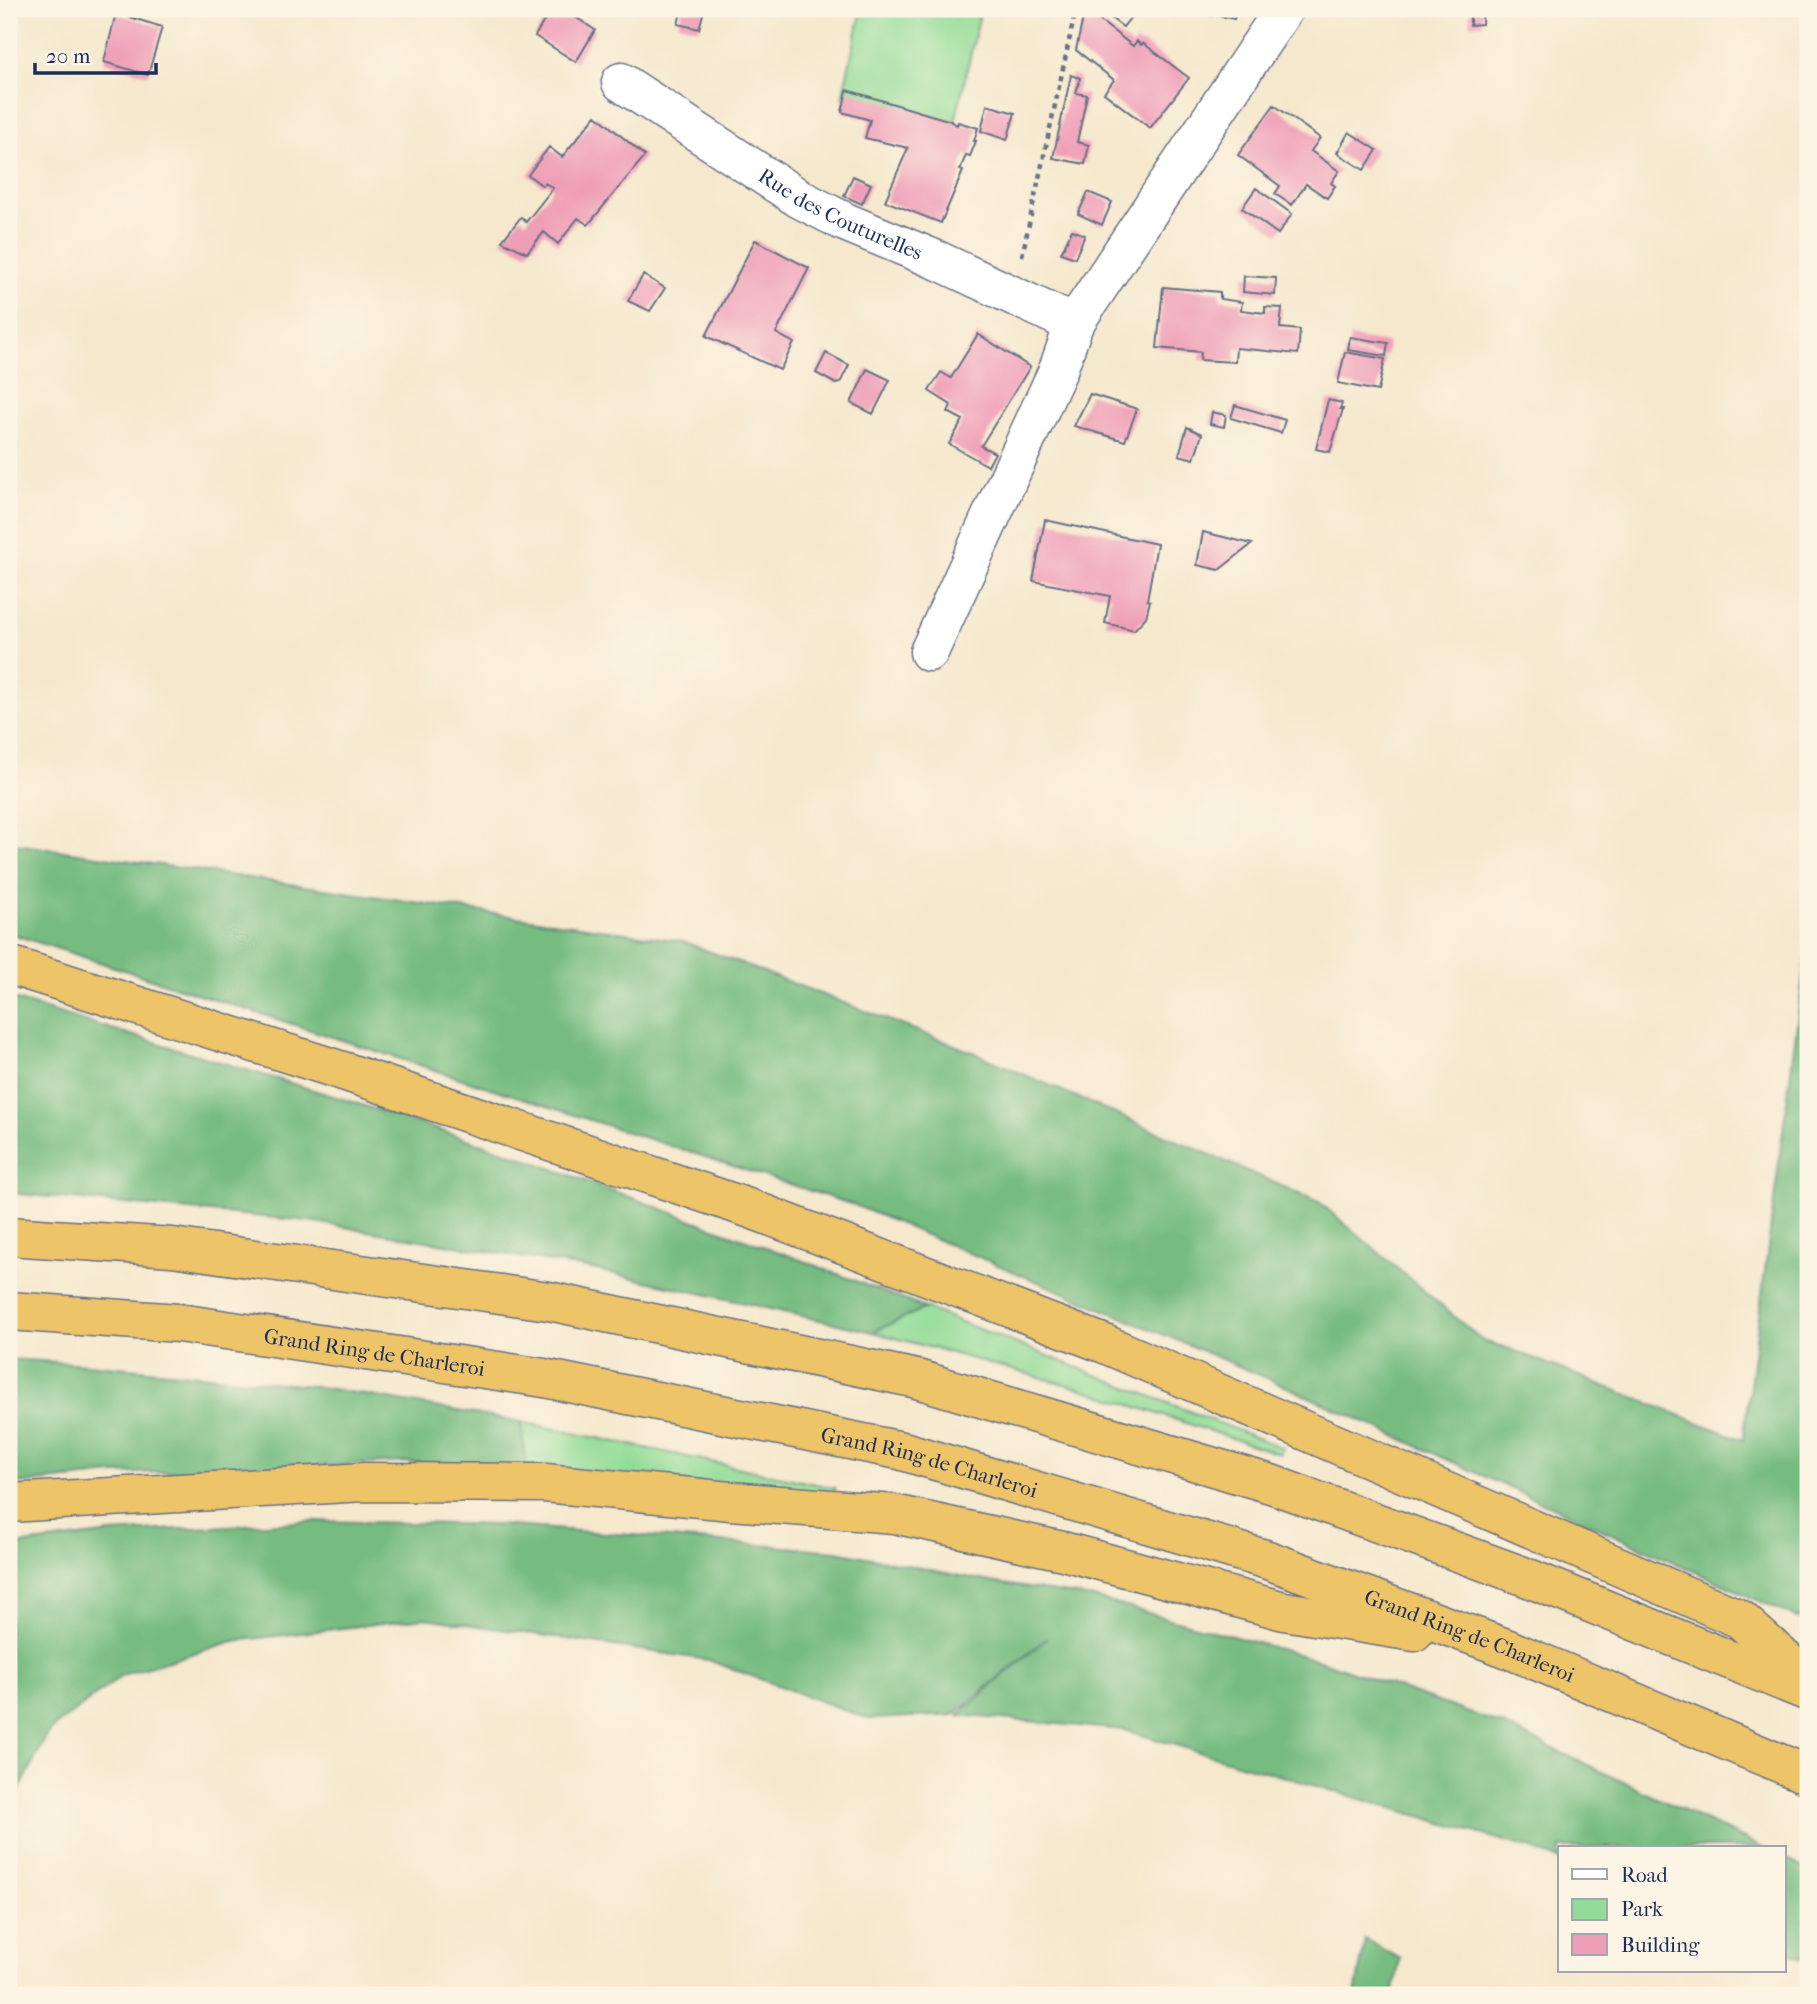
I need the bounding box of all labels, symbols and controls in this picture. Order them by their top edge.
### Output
scale bar [35,32,156,76]
text: 20 m [46,44,91,68]
street label: Rue des Couturelles [754,163,926,265]
street label: Grand Ring de Charleroi [262,1324,487,1381]
street label: Grand Ring de Charleroi [819,1423,1040,1502]
street label: Grand Ring de Charleroi [1361,1585,1578,1687]
legend [1558,1846,1786,1972]
text: Road [1621,1863,1668,1887]
text: Park [1621,1897,1663,1921]
text: Building [1621,1933,1700,1957]

